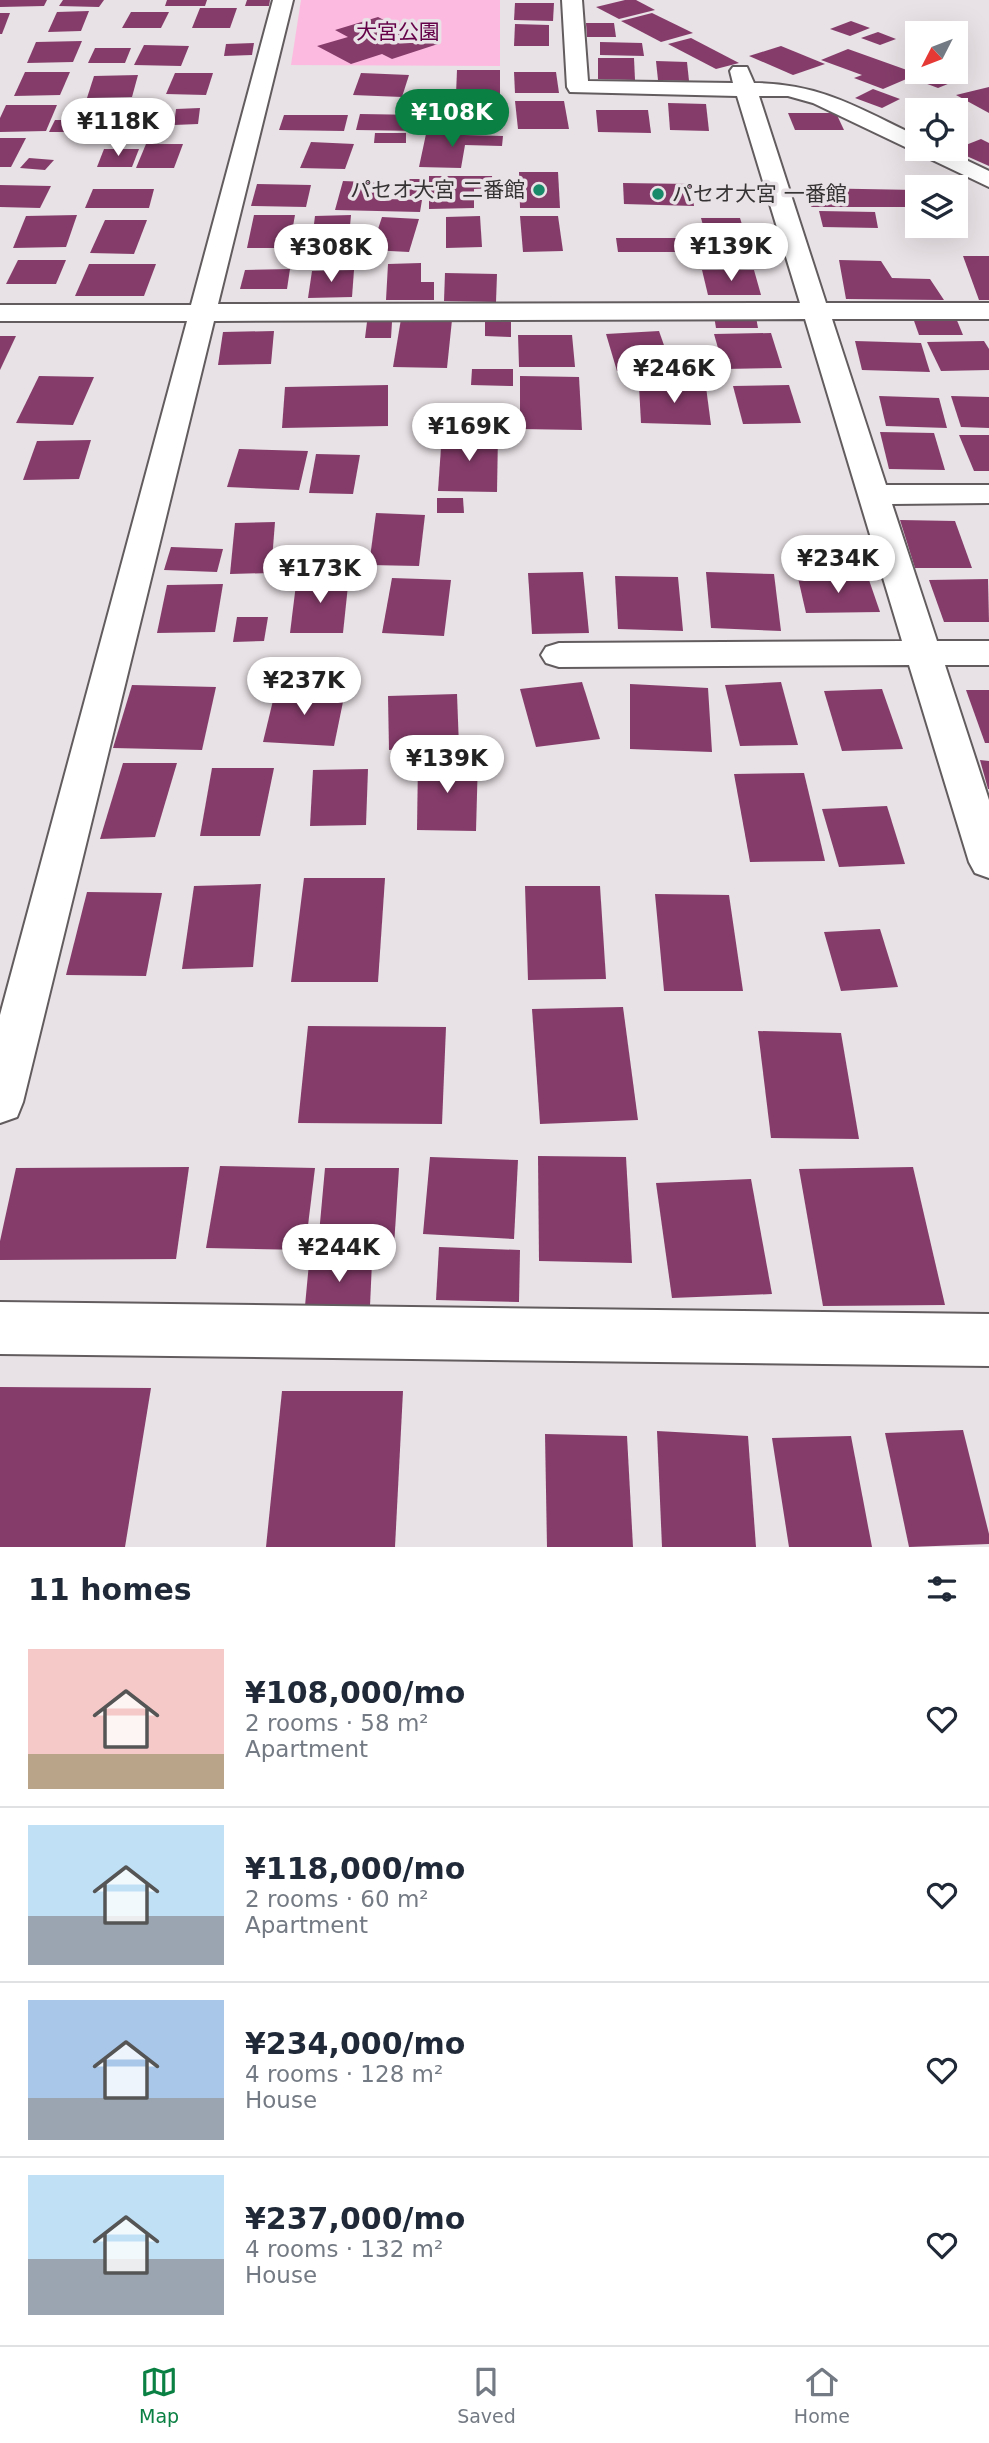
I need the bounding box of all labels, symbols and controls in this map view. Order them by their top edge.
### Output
park label: 大宮公園 [356,20,440,44]
north arrow [905,21,968,84]
map controls [905,21,968,238]
pin: ¥108K [403,90,501,149]
button: locate [905,98,968,161]
pin: ¥118K [69,99,167,158]
text: ¥108K [411,99,493,125]
text: ¥118K [77,108,159,134]
button: layers [905,175,968,238]
place label: パセオ大宮 二番館 [350,178,525,202]
marker: パセオ大宮 二番館 [531,182,547,198]
place label: パセオ大宮 一番館 [672,182,847,206]
marker: パセオ大宮 一番館 [650,186,666,202]
pin: ¥308K [282,224,380,284]
pin: ¥139K [682,224,780,283]
text: ¥139K [690,233,772,259]
text: ¥308K [290,234,372,260]
pin: ¥246K [625,346,723,405]
text: ¥246K [633,355,715,381]
pin: ¥169K [420,404,518,463]
text: ¥169K [428,413,510,439]
pin: ¥234K [789,536,887,595]
text: ¥234K [797,545,879,571]
pin: ¥173K [271,546,369,605]
text: ¥173K [279,555,361,581]
pin: ¥237K [255,658,353,717]
text: ¥237K [263,667,345,693]
pin: ¥139K [398,736,496,795]
text: ¥139K [406,745,488,771]
pin: ¥244K [290,1224,388,1284]
text: ¥244K [298,1234,380,1260]
icon: filters [923,1570,961,1608]
text: 11 homes [28,1572,192,1607]
text: ¥108,000/mo [245,1675,465,1710]
icon: home [84,1677,168,1761]
icon: heart [923,1700,961,1738]
text: 2 rooms · 58 m² [245,1710,429,1736]
text: Apartment [245,1736,368,1762]
text: ¥118,000/mo [245,1851,465,1886]
icon: home [84,1853,168,1937]
icon: heart [923,1876,961,1914]
text: 2 rooms · 60 m² [245,1886,429,1912]
text: Apartment [245,1912,368,1938]
text: ¥234,000/mo [245,2026,465,2061]
icon: home [84,2028,168,2112]
icon: heart [923,2051,961,2089]
text: 4 rooms · 128 m² [245,2061,443,2087]
text: House [245,2087,317,2113]
text: ¥237,000/mo [245,2201,465,2236]
icon: home [84,2203,168,2287]
icon: heart [923,2226,961,2264]
text: 4 rooms · 132 m² [245,2236,443,2262]
text: House [245,2262,317,2288]
tab: Map [139,2363,179,2427]
tab: Saved [457,2363,516,2427]
tab: Home [794,2363,850,2427]

